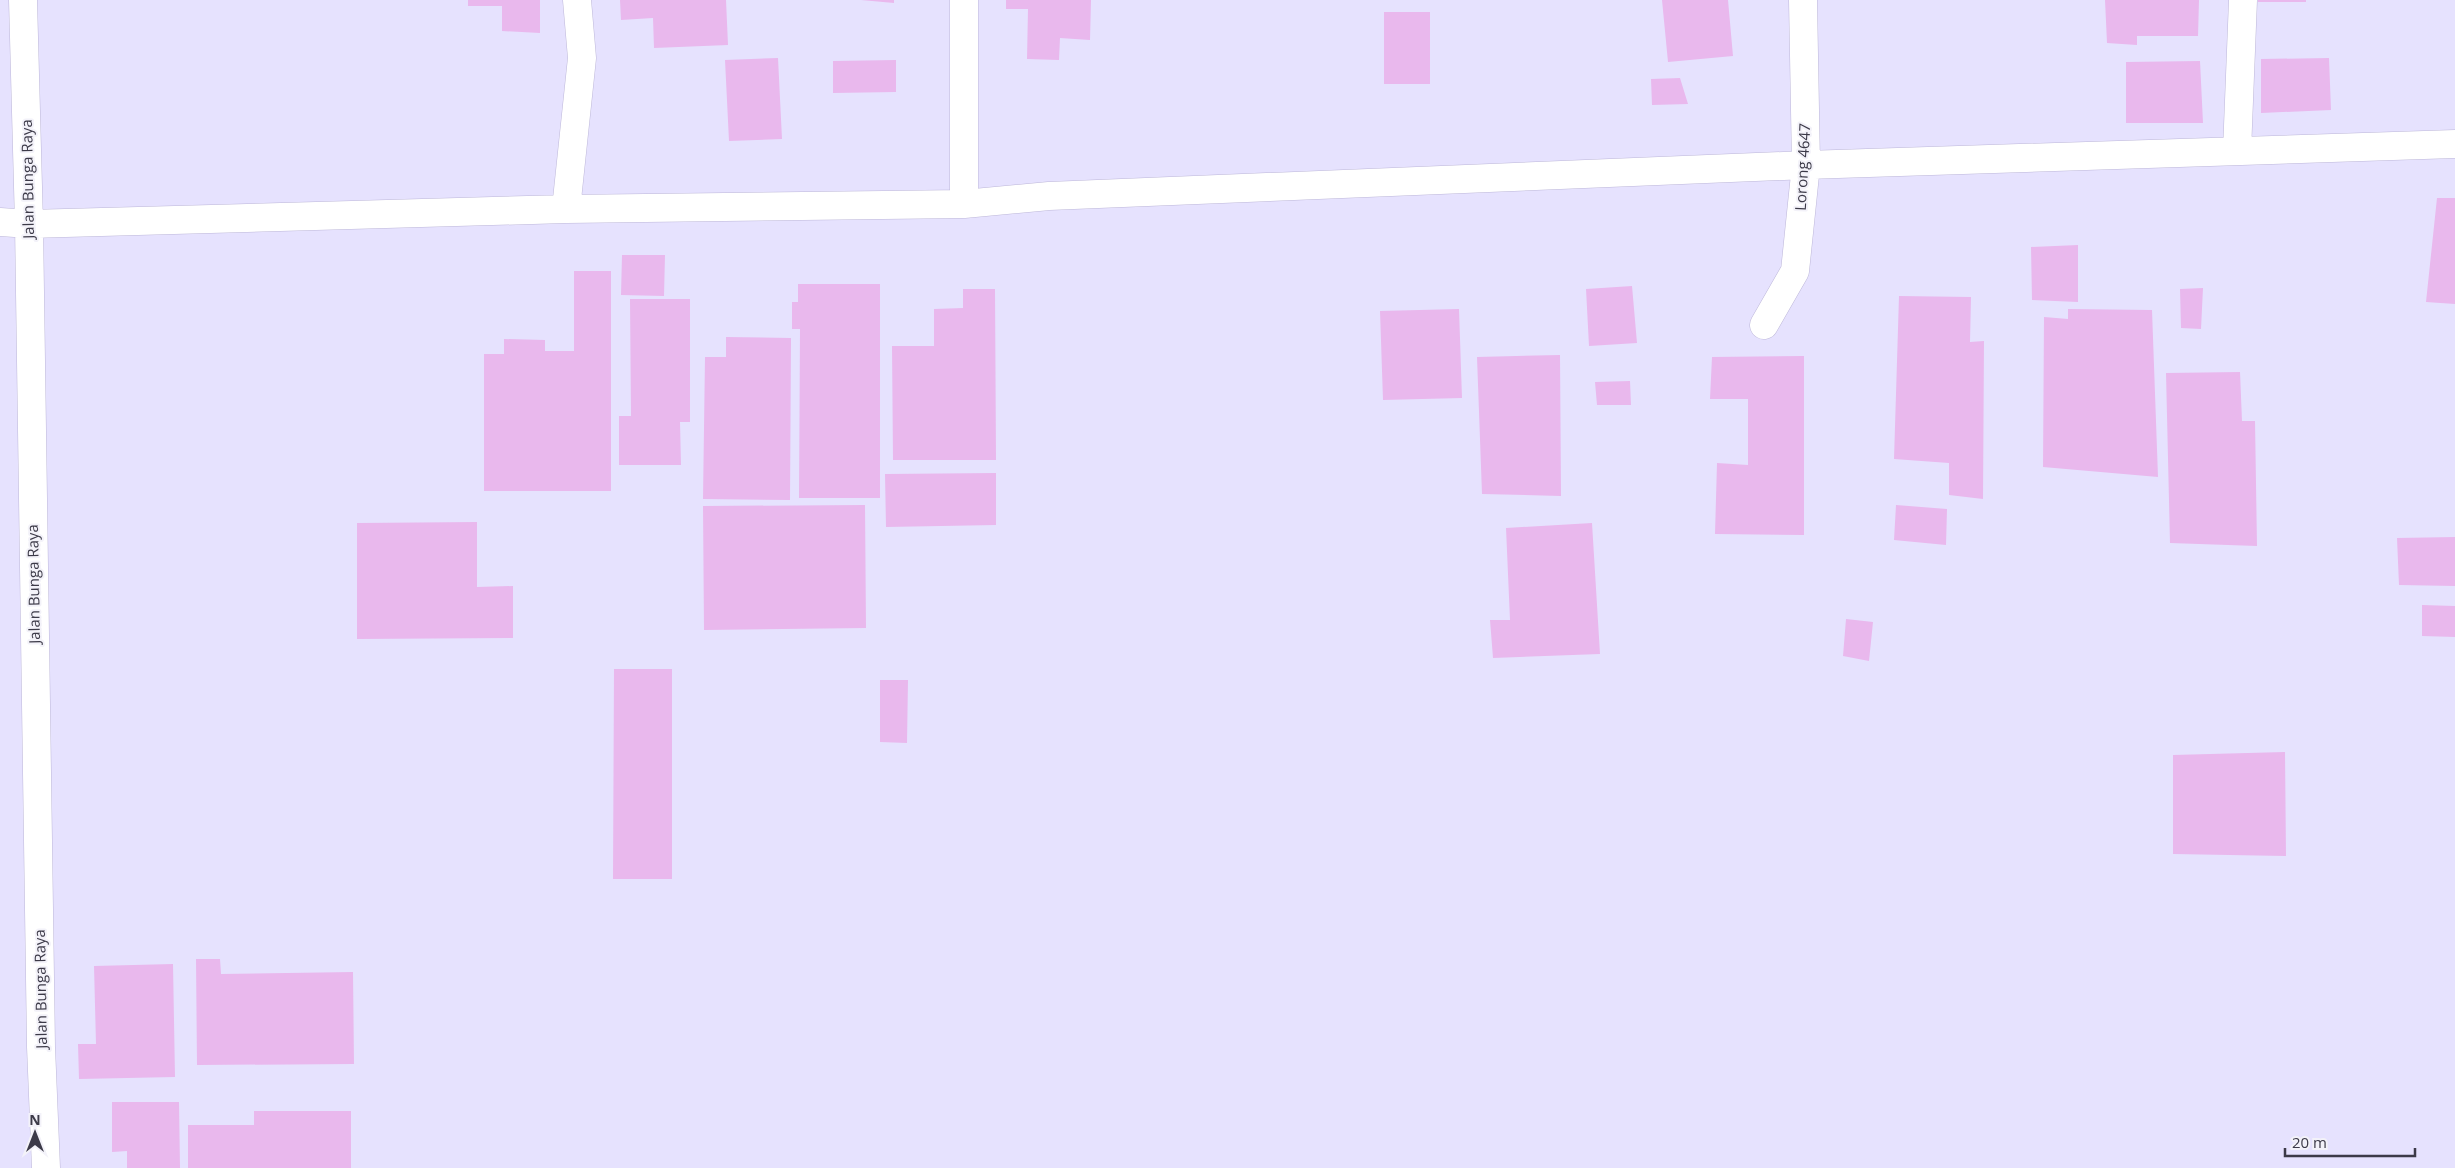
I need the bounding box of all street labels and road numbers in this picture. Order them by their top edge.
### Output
street label: Jalan Bunga Raya [16,119,38,241]
street label: Lorong 4647 [1790,123,1814,211]
street label: Jalan Bunga Raya [22,524,44,646]
street label: Jalan Bunga Raya [29,929,51,1051]

